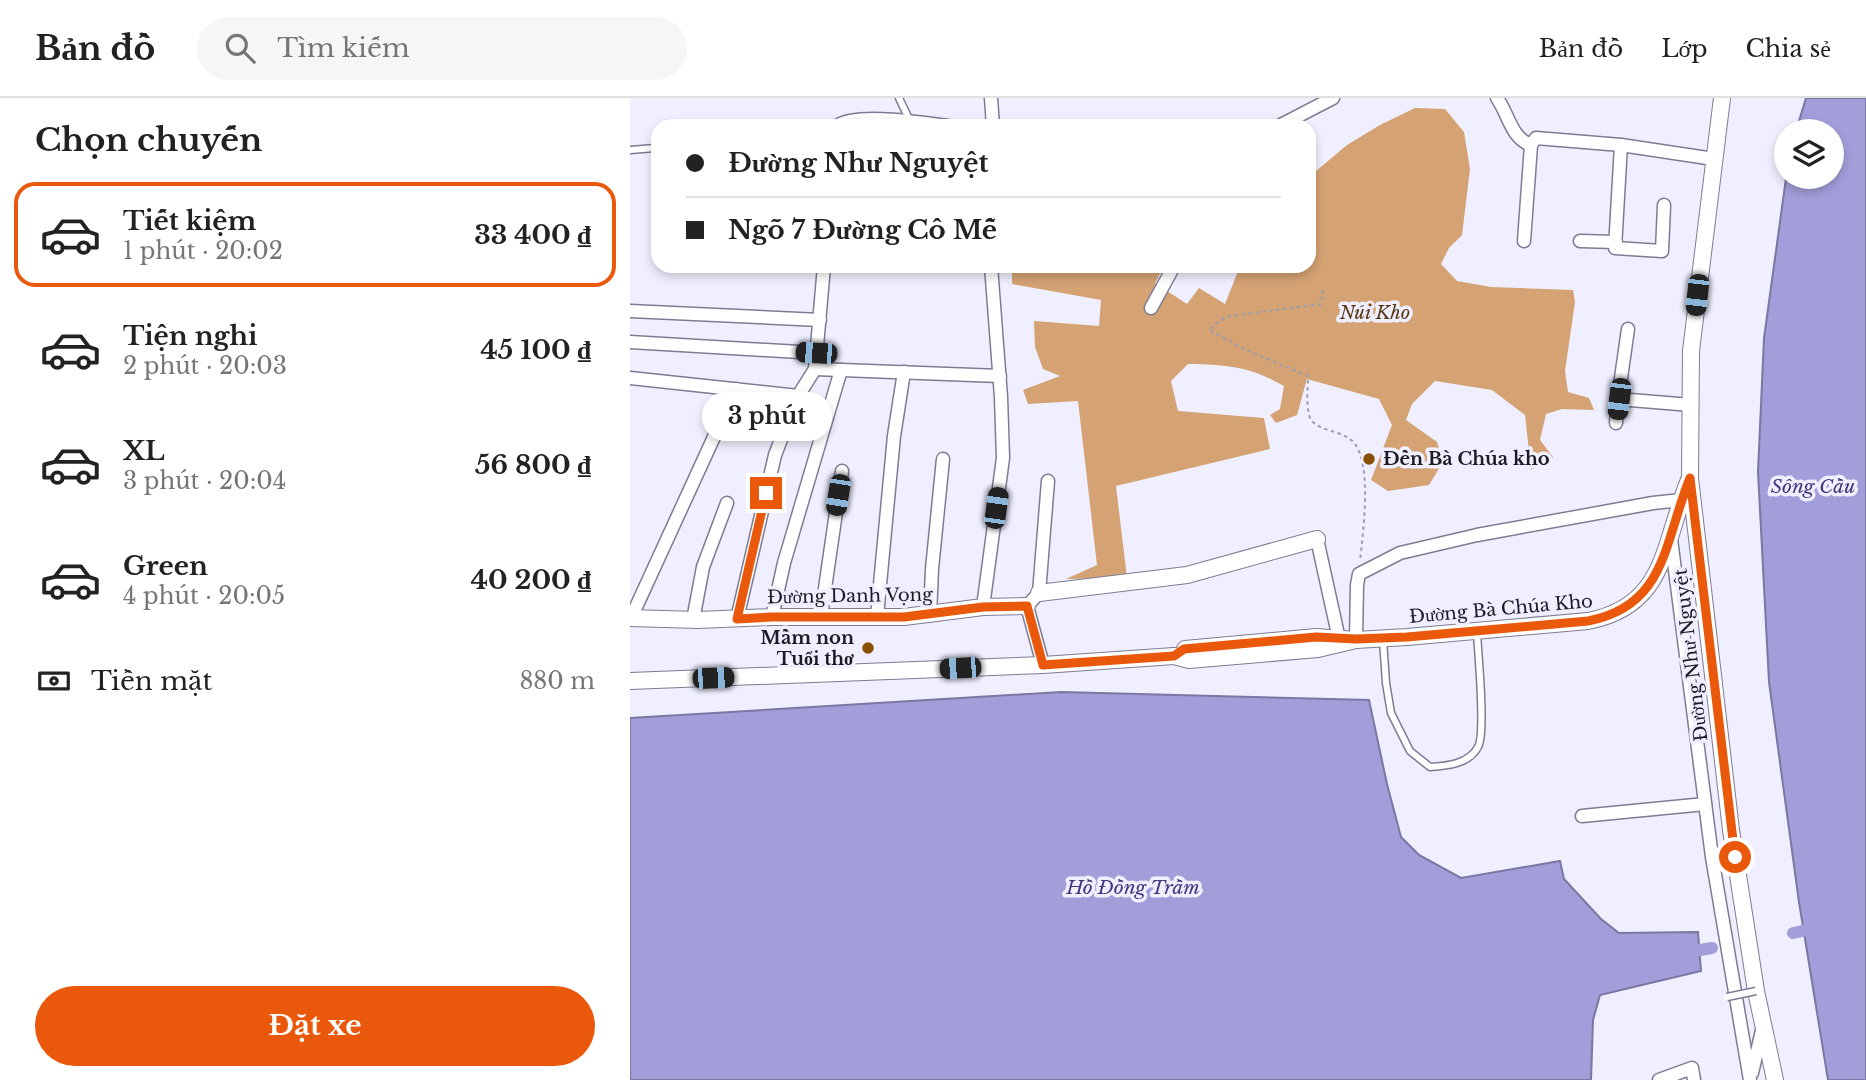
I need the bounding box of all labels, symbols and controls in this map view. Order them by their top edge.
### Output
search box [197,17,687,80]
text: Bản đồ [35,28,155,69]
icon: search [221,29,259,67]
text: Tìm kiếm [277,32,410,64]
text: Bản đồ [1539,34,1623,63]
text: Lớp [1661,34,1708,63]
text: Chia sẻ [1746,34,1831,63]
map controls [1774,119,1844,189]
button: layers [1774,119,1844,189]
text: Chọn chuyến [35,120,262,160]
text: Đường Như Nguyệt [728,147,989,179]
icon: car [39,203,102,266]
text: Tiết kiệm [123,205,256,237]
text: Ngõ 7 Đường Cô Mễ [728,214,997,246]
text: 33 400 ₫ [474,219,591,251]
text: 1 phút · 20:02 [123,237,283,265]
car [1685,273,1710,317]
park label: Núi Kho [1339,302,1410,324]
icon: car [39,318,102,381]
text: Tiện nghi [123,320,257,352]
text: 45 100 ₫ [481,334,591,366]
car [795,341,838,365]
text: 2 phút · 20:03 [123,352,287,380]
car [1607,377,1632,421]
callout: 3 phút [701,392,831,440]
text: 3 phút [728,402,806,430]
icon: car [39,433,102,496]
text: XL [123,435,165,467]
place label: Đền Bà Chúa kho [1383,448,1550,470]
text: 56 800 ₫ [475,449,591,481]
marker: Đền Bà Chúa kho [1361,451,1377,467]
text: 3 phút · 20:04 [123,467,286,495]
car [825,473,852,517]
water label: Sông Cầu [1771,475,1855,498]
route end [750,477,782,509]
car [983,486,1010,530]
icon: car [39,548,102,611]
text: Green [123,550,208,582]
text: 40 200 ₫ [471,564,591,596]
street label: Đường Như Nguyệt [1669,567,1713,743]
text: 4 phút · 20:05 [123,582,285,610]
street label: Đường Danh Vọng [767,584,933,608]
street label: Đường Bà Chúa Kho [1408,590,1594,628]
place label: Mầm non Tuổi thơ [760,627,854,670]
marker: Mầm non Tuổi thơ [860,640,876,656]
car [939,656,982,680]
icon: cash [35,662,73,700]
text: Tiền mặt [91,665,212,697]
text: 880 m [519,667,595,695]
car [692,667,735,689]
route start [1719,841,1751,873]
water label: Hồ Đồng Trầm [1065,876,1200,899]
button: Đặt xe [35,986,595,1066]

